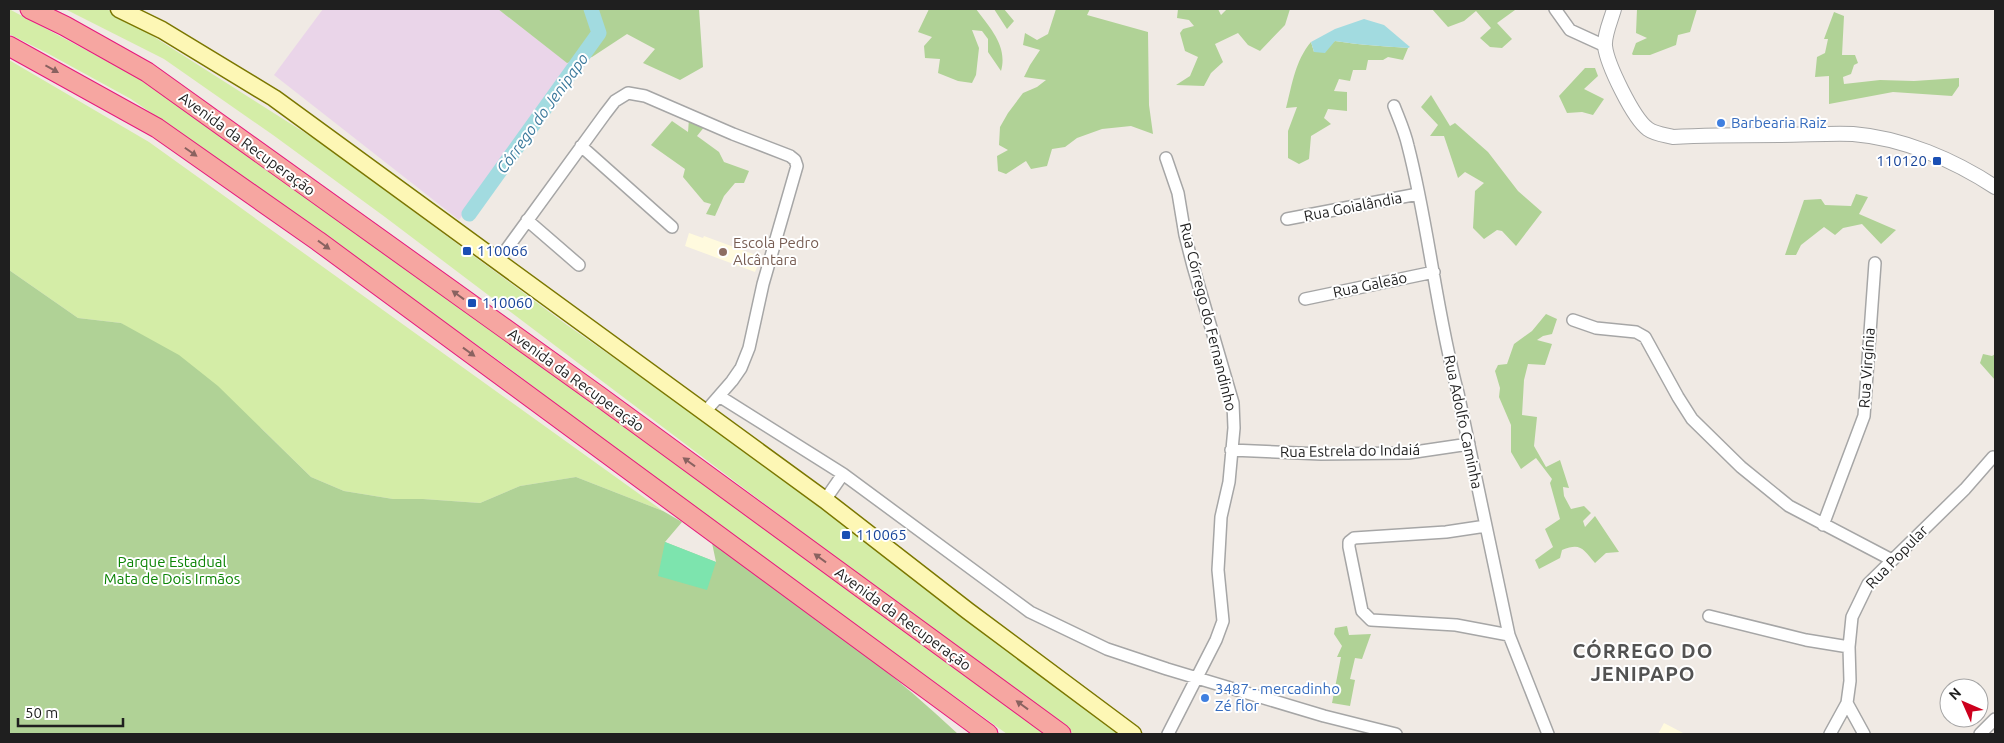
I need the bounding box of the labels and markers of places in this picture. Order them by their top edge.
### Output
place label: Barbearia Raiz [1731,114,1827,131]
marker: Barbearia Raiz [1715,117,1727,129]
place label: 110120 [1876,152,1927,169]
marker: 110120 [1931,155,1943,167]
place label: Escola Pedro Alcântara [733,234,819,268]
place label: 110066 [477,242,528,259]
marker: 110066 [461,245,473,257]
marker: Escola Pedro Alcântara [717,246,729,258]
place label: 110060 [482,294,533,311]
marker: 110060 [466,297,478,309]
place label: 110065 [856,526,907,543]
marker: 110065 [840,529,852,541]
place label: 3487 - mercadinho Zé flor [1215,680,1340,714]
marker: 3487 - mercadinho Zé flor [1199,692,1211,704]

